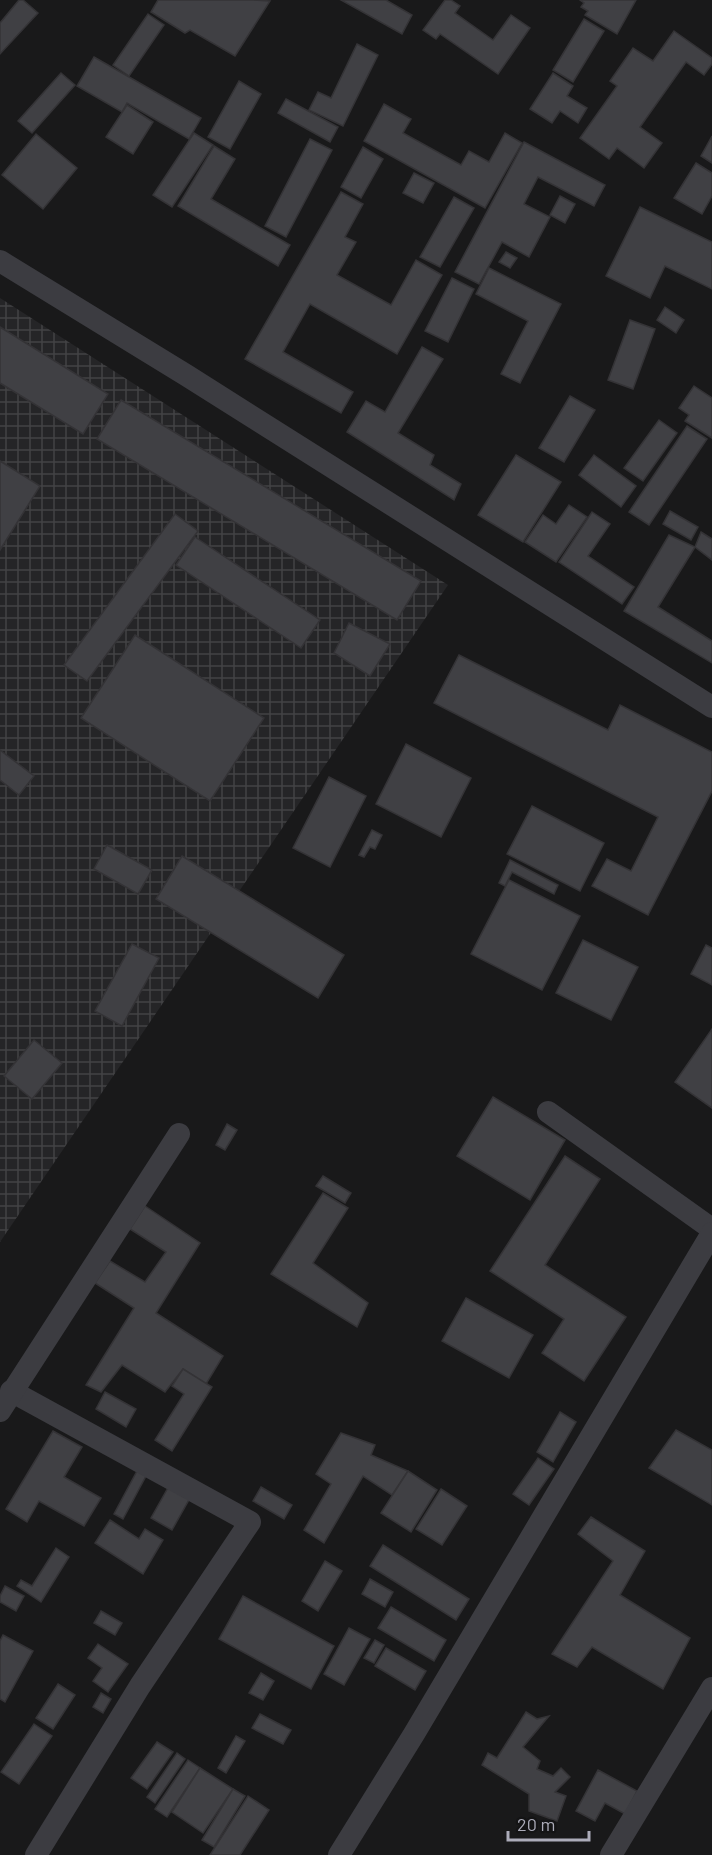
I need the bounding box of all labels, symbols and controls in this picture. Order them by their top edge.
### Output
scale bar [508,1804,589,1842]
text: 20 m [517,1813,555,1835]

